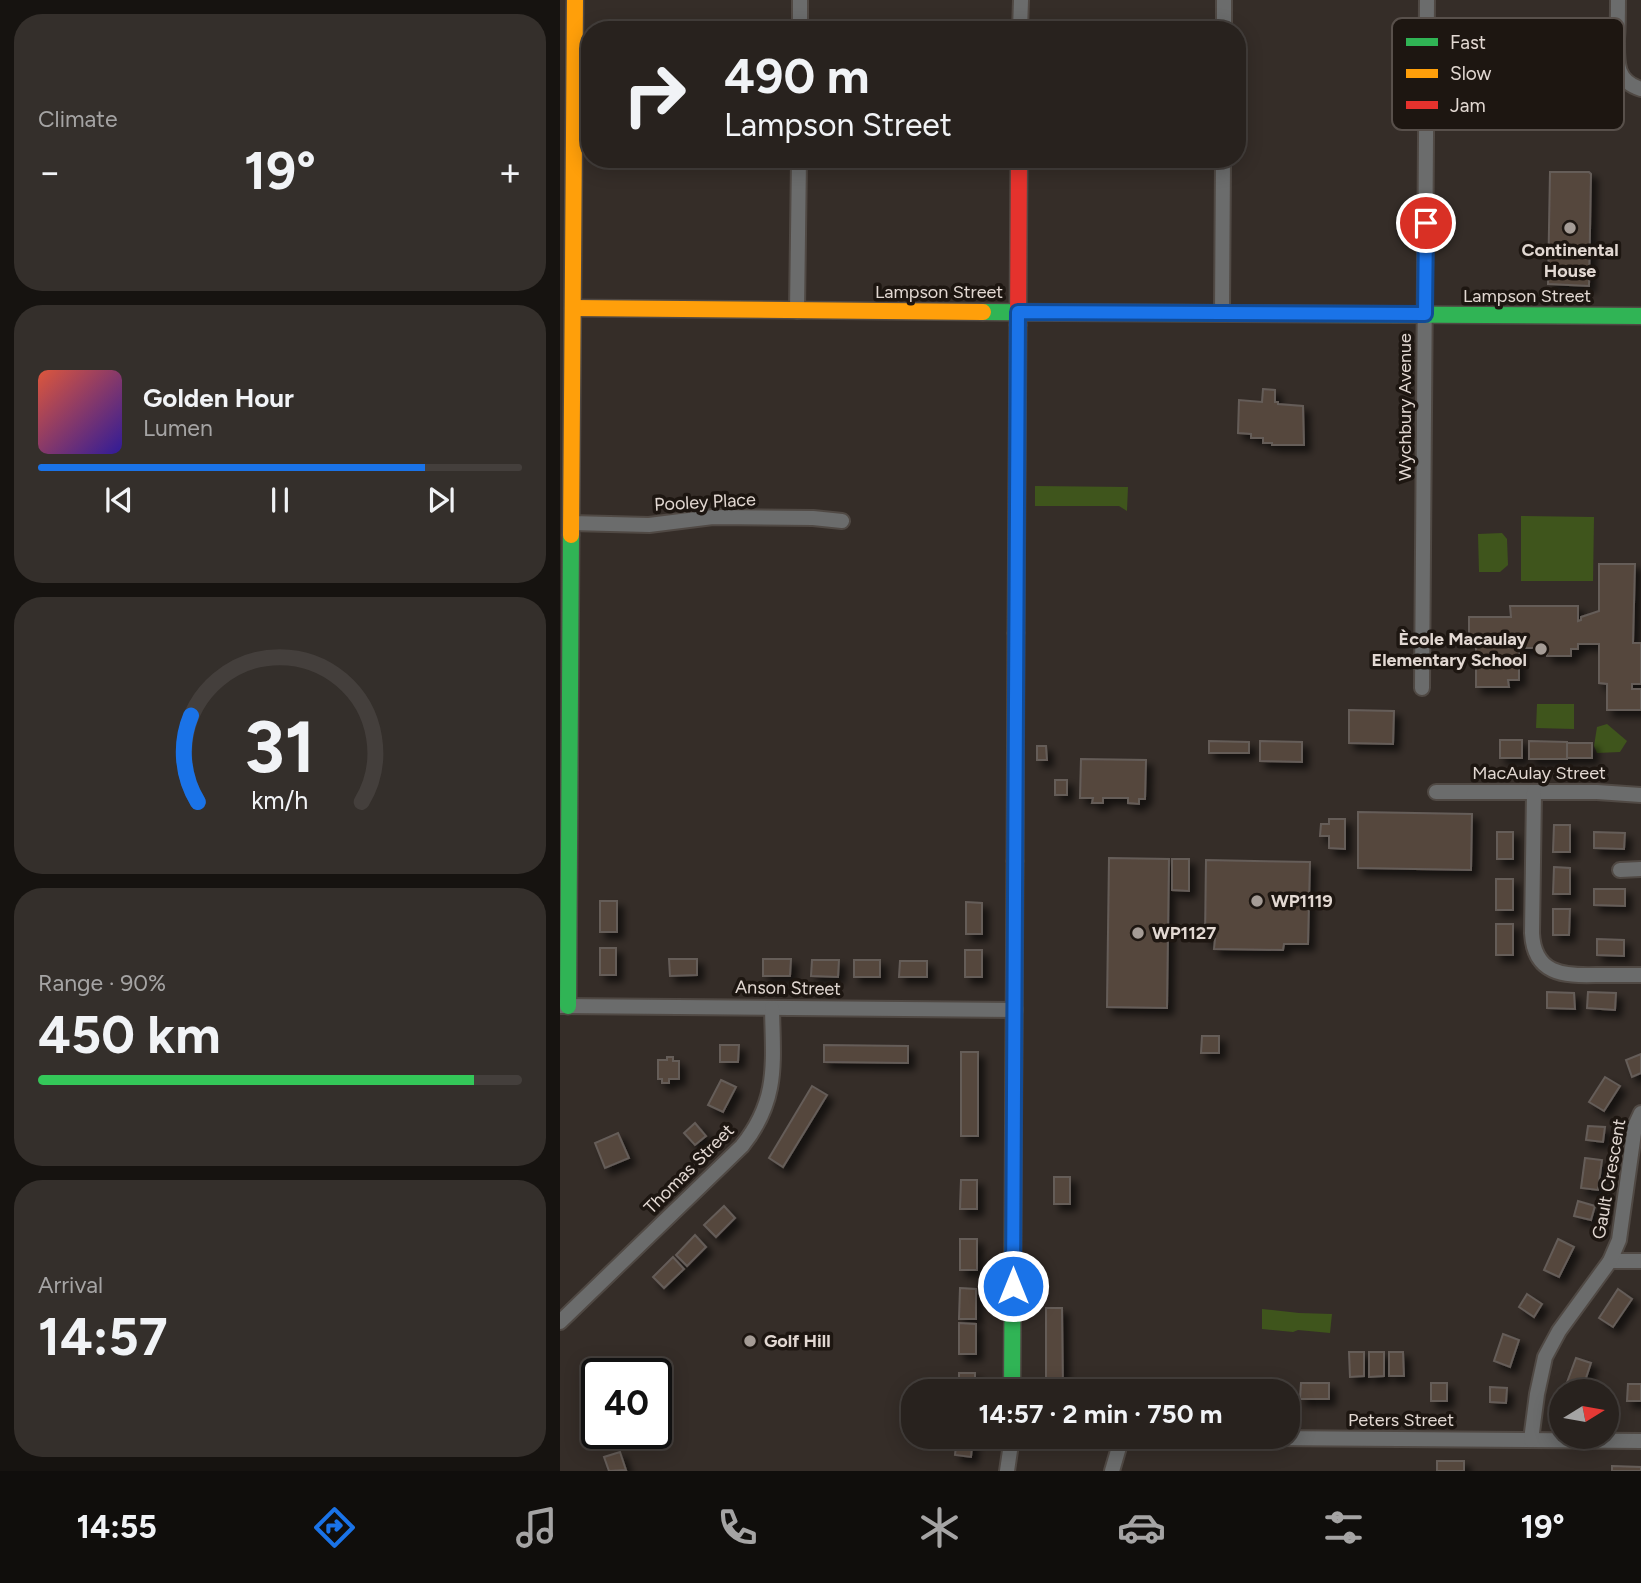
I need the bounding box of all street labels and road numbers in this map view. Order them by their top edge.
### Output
street label: Lampson Street [875,281,1003,303]
street label: Lampson Street [1463,285,1591,307]
street label: Wychbury Avenue [1394,333,1416,481]
street label: Pooley Place [654,488,757,516]
street label: MacAulay Street [1472,762,1606,784]
street label: Anson Street [735,976,841,1000]
street label: Gault Crescent [1588,1117,1630,1241]
street label: Thomas Street [639,1119,739,1219]
street label: Peters Street [1348,1409,1454,1431]

